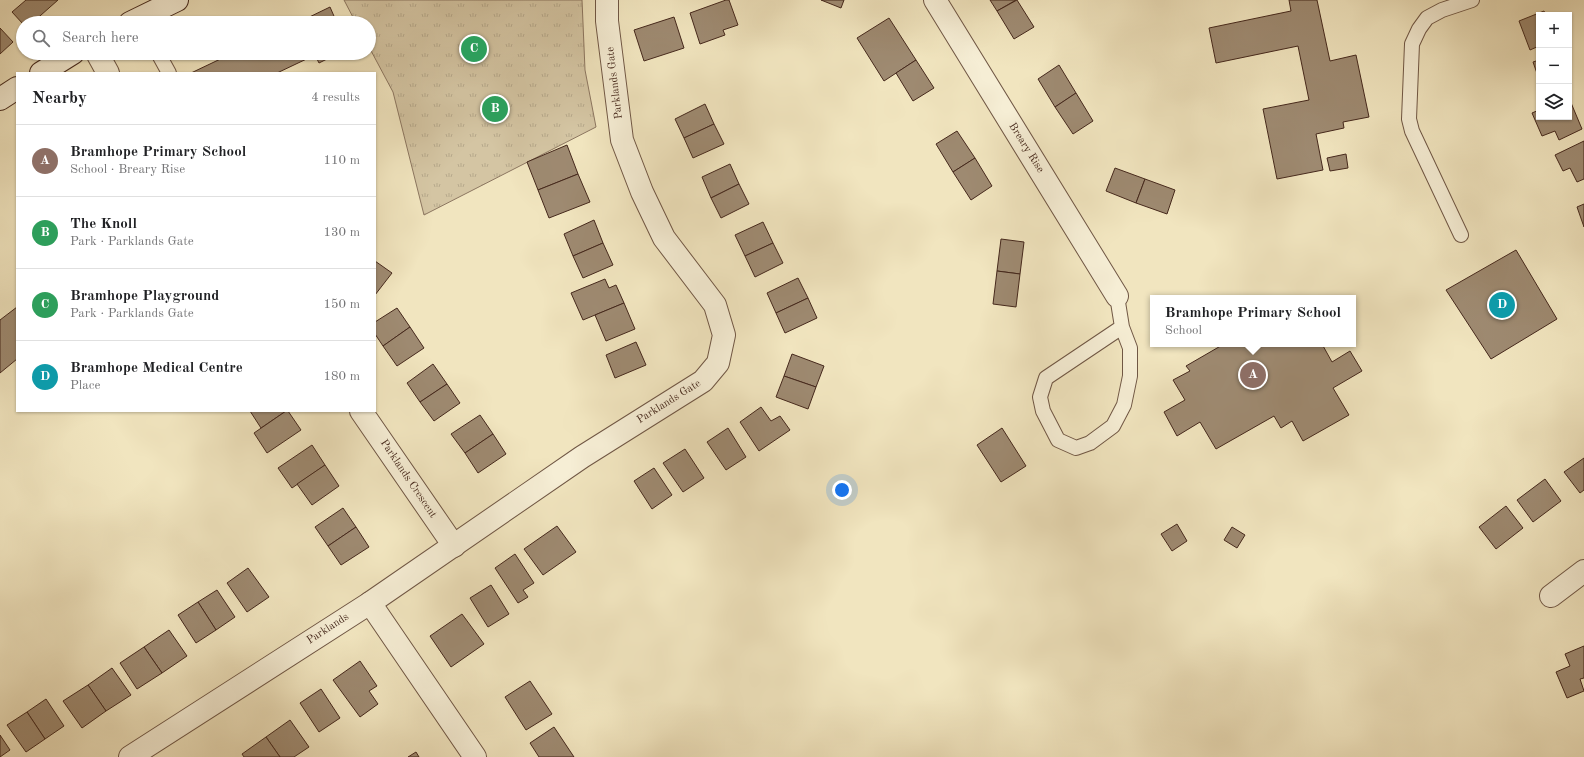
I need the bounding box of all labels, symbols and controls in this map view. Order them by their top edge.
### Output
map controls [1536,12,1572,120]
button: + [1536,12,1572,48]
search box [16,16,376,60]
icon: search [30,27,52,49]
text: Search here [62,31,139,46]
pin: C [461,34,487,64]
street label: Parklands Gate [605,46,625,120]
button: − [1536,48,1572,84]
button: layers [1536,84,1572,120]
text: Nearby [32,90,87,107]
text: 4 results [311,91,360,104]
pin: B [482,94,508,124]
street label: Breary Rise [1006,121,1046,175]
text: Bramhope Primary School [70,145,246,160]
text: A [40,154,50,167]
text: 110 m [323,154,360,167]
text: School · Breary Rise [70,163,185,176]
text: The Knoll [70,217,137,232]
text: B [40,226,50,239]
text: 130 m [323,226,360,239]
text: Park · Parklands Gate [70,235,194,248]
text: Bramhope Playground [70,289,219,304]
pin: D [1489,290,1515,320]
popup [1150,295,1356,347]
text: C [41,298,49,311]
text: 150 m [323,298,360,311]
text: Bramhope Primary School [1165,306,1341,321]
text: Park · Parklands Gate [70,307,194,320]
text: School [1165,324,1202,337]
pin: A [1240,360,1266,390]
text: Bramhope Medical Centre [70,361,243,376]
text: D [40,370,50,383]
text: 180 m [323,370,360,383]
street label: Parklands Gate [635,378,703,426]
text: Place [70,379,100,392]
street label: Parklands Crescent [378,438,438,520]
your location [832,480,852,500]
street label: Parklands [305,611,351,647]

